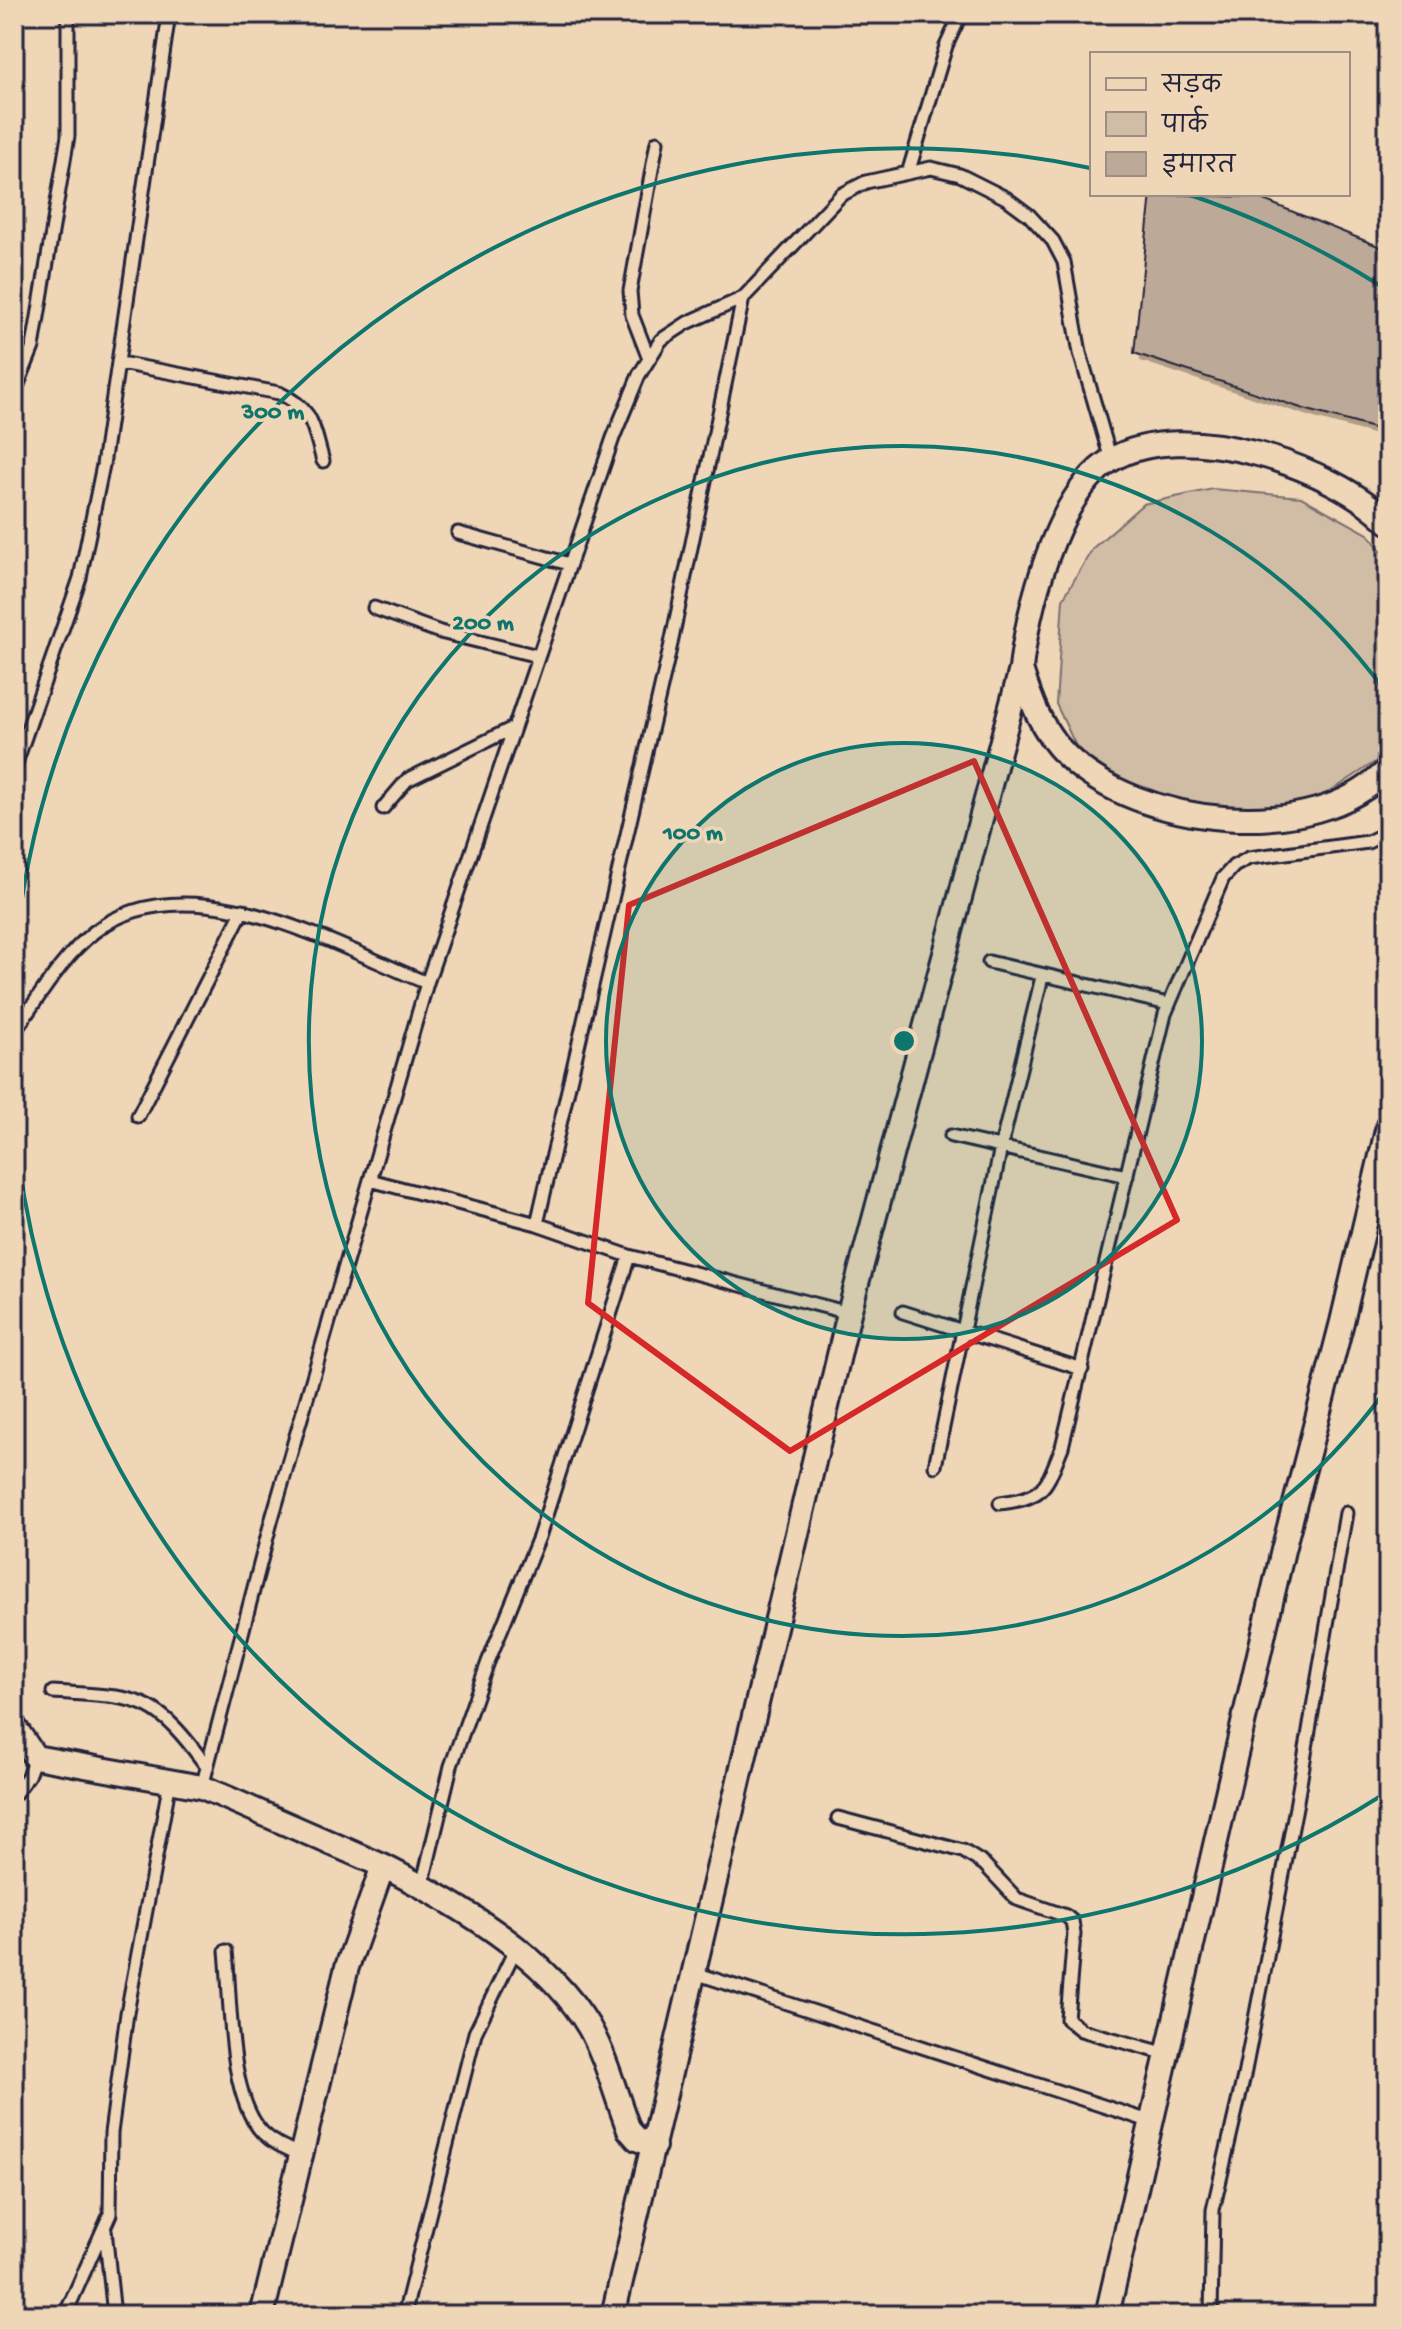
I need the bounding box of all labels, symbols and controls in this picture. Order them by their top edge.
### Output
legend [1090,52,1350,196]
text: सड़क [1160,73,1223,102]
text: पार्क [1160,105,1209,142]
text: इमारत [1162,152,1237,182]
text: 300 m [241,399,304,428]
text: 200 m [452,610,514,639]
text: 100 m [662,820,723,849]
centre of rings [890,1027,918,1055]

